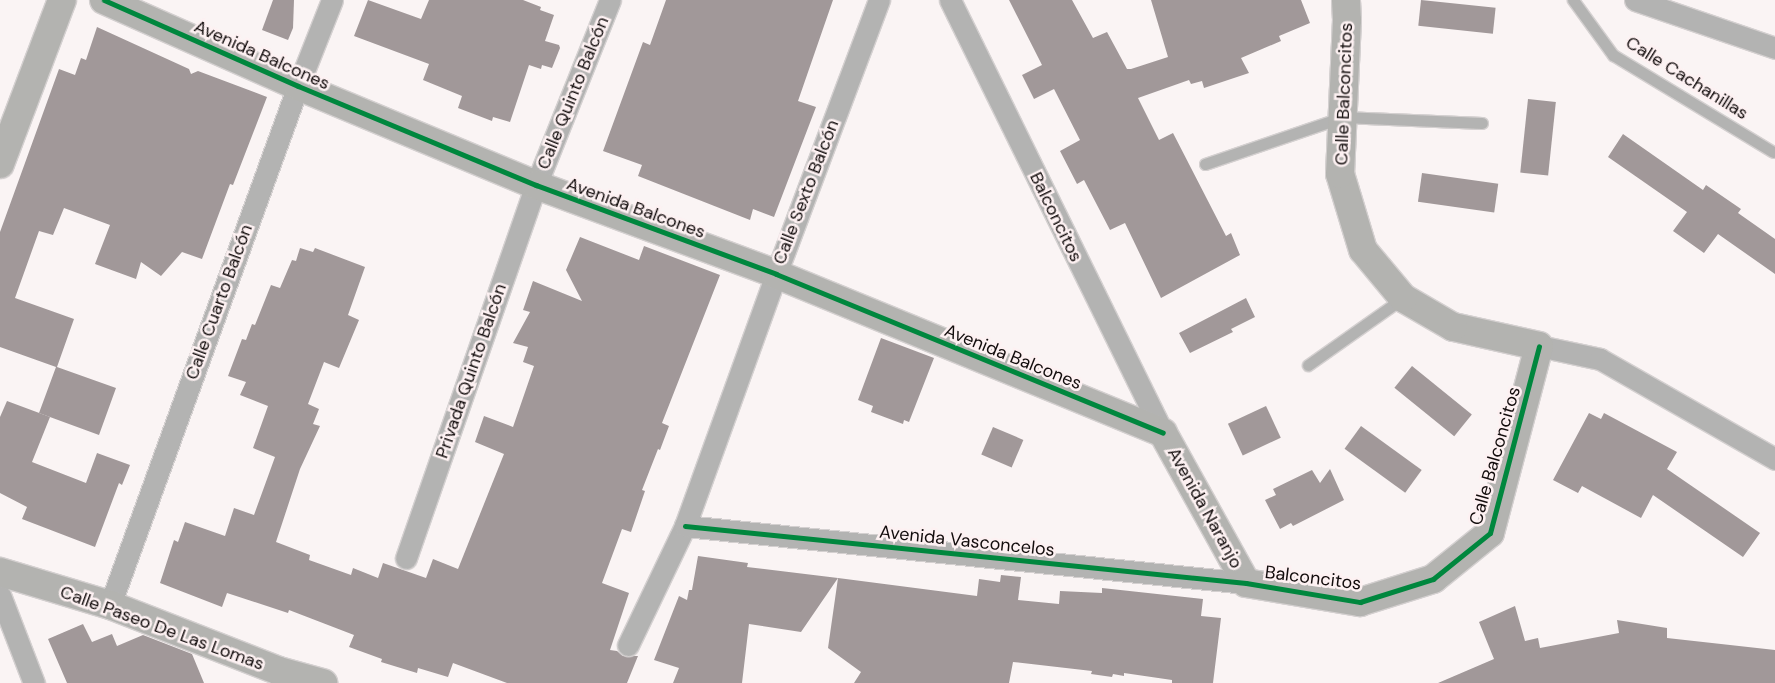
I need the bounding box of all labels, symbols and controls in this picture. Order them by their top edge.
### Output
street label: Calle Quinto Balcón [532,13,614,173]
street label: Avenida Balcones [191,15,333,95]
street label: Calle Balconcitos [1331,22,1357,166]
street label: Calle Cachanillas [1622,32,1752,124]
street label: Calle Sexto Balcón [768,117,844,267]
street label: Balconcitos [1025,169,1087,265]
street label: Avenida Balcones [564,173,708,243]
street label: Calle Cuarto Balcón [181,221,257,383]
street label: Privada Quinto Balcón [431,281,511,461]
street label: Avenida Balcones [941,320,1085,394]
street label: Calle Balconcitos [1465,384,1525,528]
street label: Avenida Naranjo [1163,444,1247,572]
street label: Avenida Vasconcelos [878,521,1056,561]
street label: Balconcitos [1263,561,1363,595]
street label: Calle Paseo De Las Lomas [57,581,267,675]

